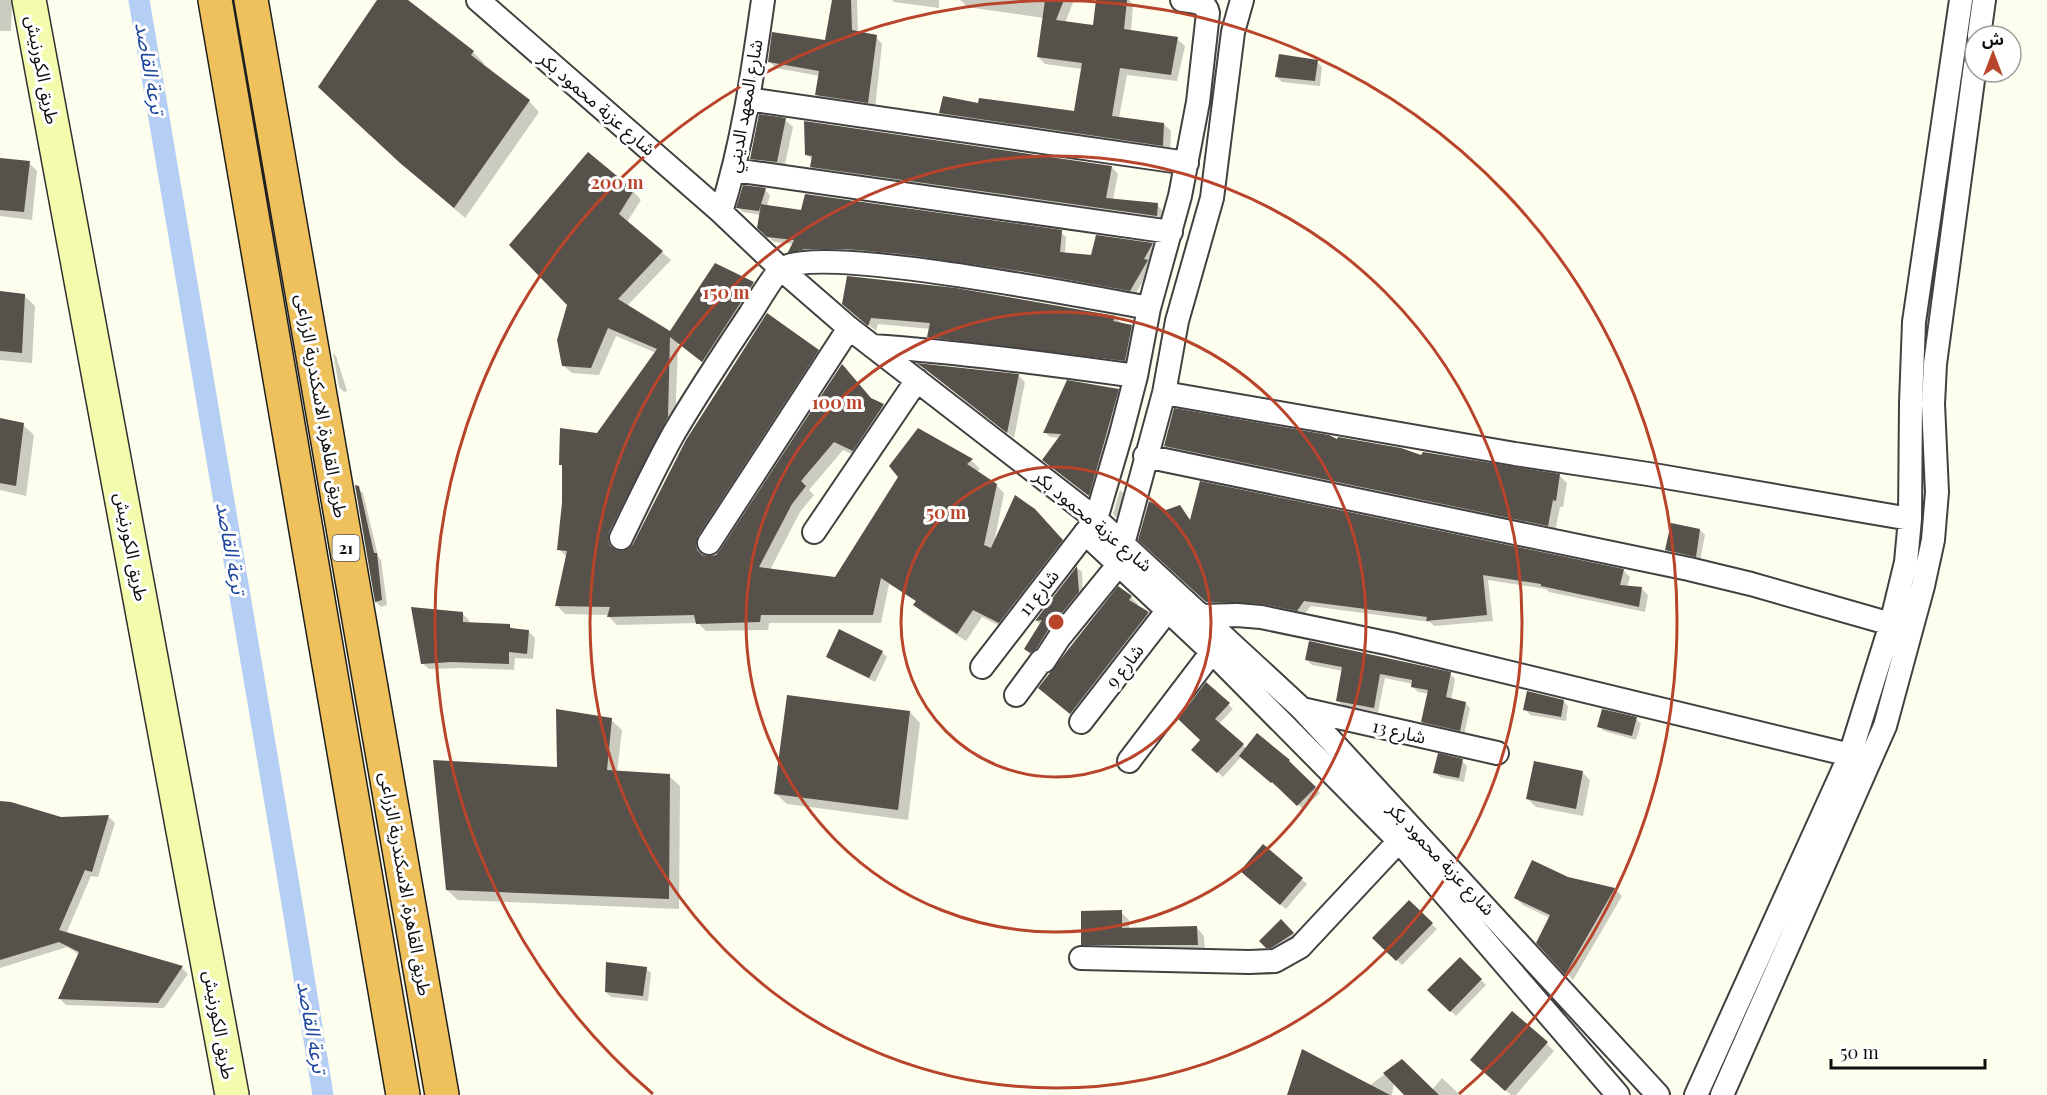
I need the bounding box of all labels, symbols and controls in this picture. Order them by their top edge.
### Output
street label: طريق الكورنيش [21,13,65,126]
water label: ترعة القاصد [130,20,173,119]
north arrow [1963,24,2023,84]
text: ش [1982,28,2004,49]
street label: شارع المعهد الديني [720,37,770,175]
street label: شارع عزبة محمود بكر [531,45,661,163]
text: 200 m [590,170,644,194]
text: 150 m [702,280,750,304]
street label: طريق القاهرة, الاسكندرية الزراعى [290,292,353,520]
text: 100 m [812,390,863,414]
street label: شارع عزبة محمود بكر [1027,463,1158,579]
street label: طريق الكورنيش [110,490,154,603]
water label: ترعة القاصد [211,500,254,599]
text: 50 m [926,500,967,524]
road number: 21 [332,535,360,561]
street label: شارع 11 [1012,564,1066,622]
centre of rings [1046,612,1066,632]
street label: شارع 9 [1100,639,1151,694]
street label: شارع 13 [1370,713,1428,752]
street label: طريق القاهرة, الاسكندرية الزراعى [374,770,437,998]
street label: شارع عزبة محمود بكر [1380,796,1501,922]
street label: طريق الكورنيش [199,968,241,1081]
water label: ترعة القاصد [292,979,335,1078]
scale bar [1831,1032,1986,1070]
text: 50 m [1840,1040,1879,1064]

